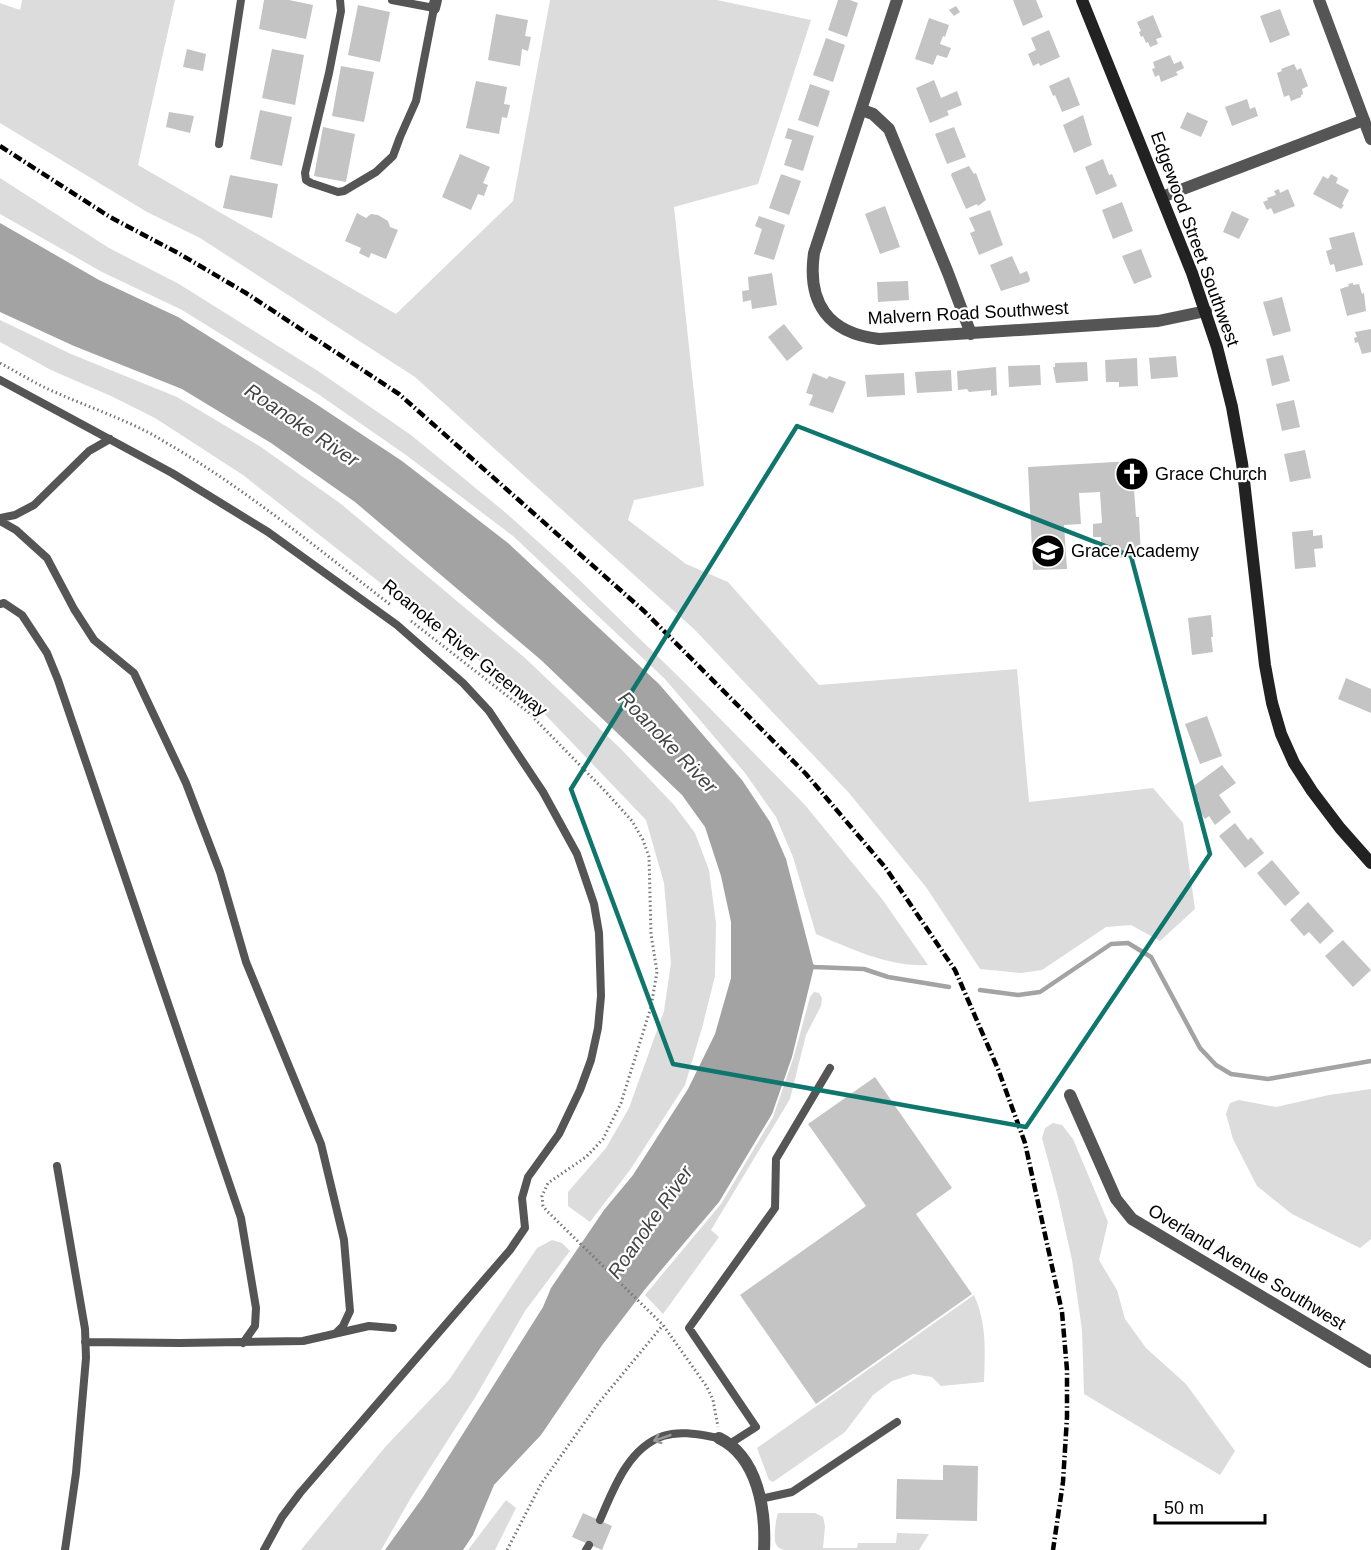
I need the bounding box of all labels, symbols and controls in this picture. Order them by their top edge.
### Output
street label: Edgewood Street Southwest [1147,129,1243,349]
street label: Malvern Road Southwest [867,298,1069,328]
water label: Roanoke River [241,379,364,472]
church icon: Grace Church [1114,456,1150,492]
place label: Grace Church [1155,464,1267,484]
school or university icon: Grace Academy [1030,533,1066,569]
place label: Grace Academy [1071,541,1199,561]
street label: Roanoke River Greenway [379,575,551,721]
water label: Roanoke River [614,687,723,798]
water label: Roanoke River [603,1160,698,1282]
street label: Overland Avenue Southwest [1145,1200,1349,1334]
one-way arrow [653,1434,671,1445]
scale bar [1155,1487,1264,1525]
text: 50 m [1164,1498,1204,1518]

